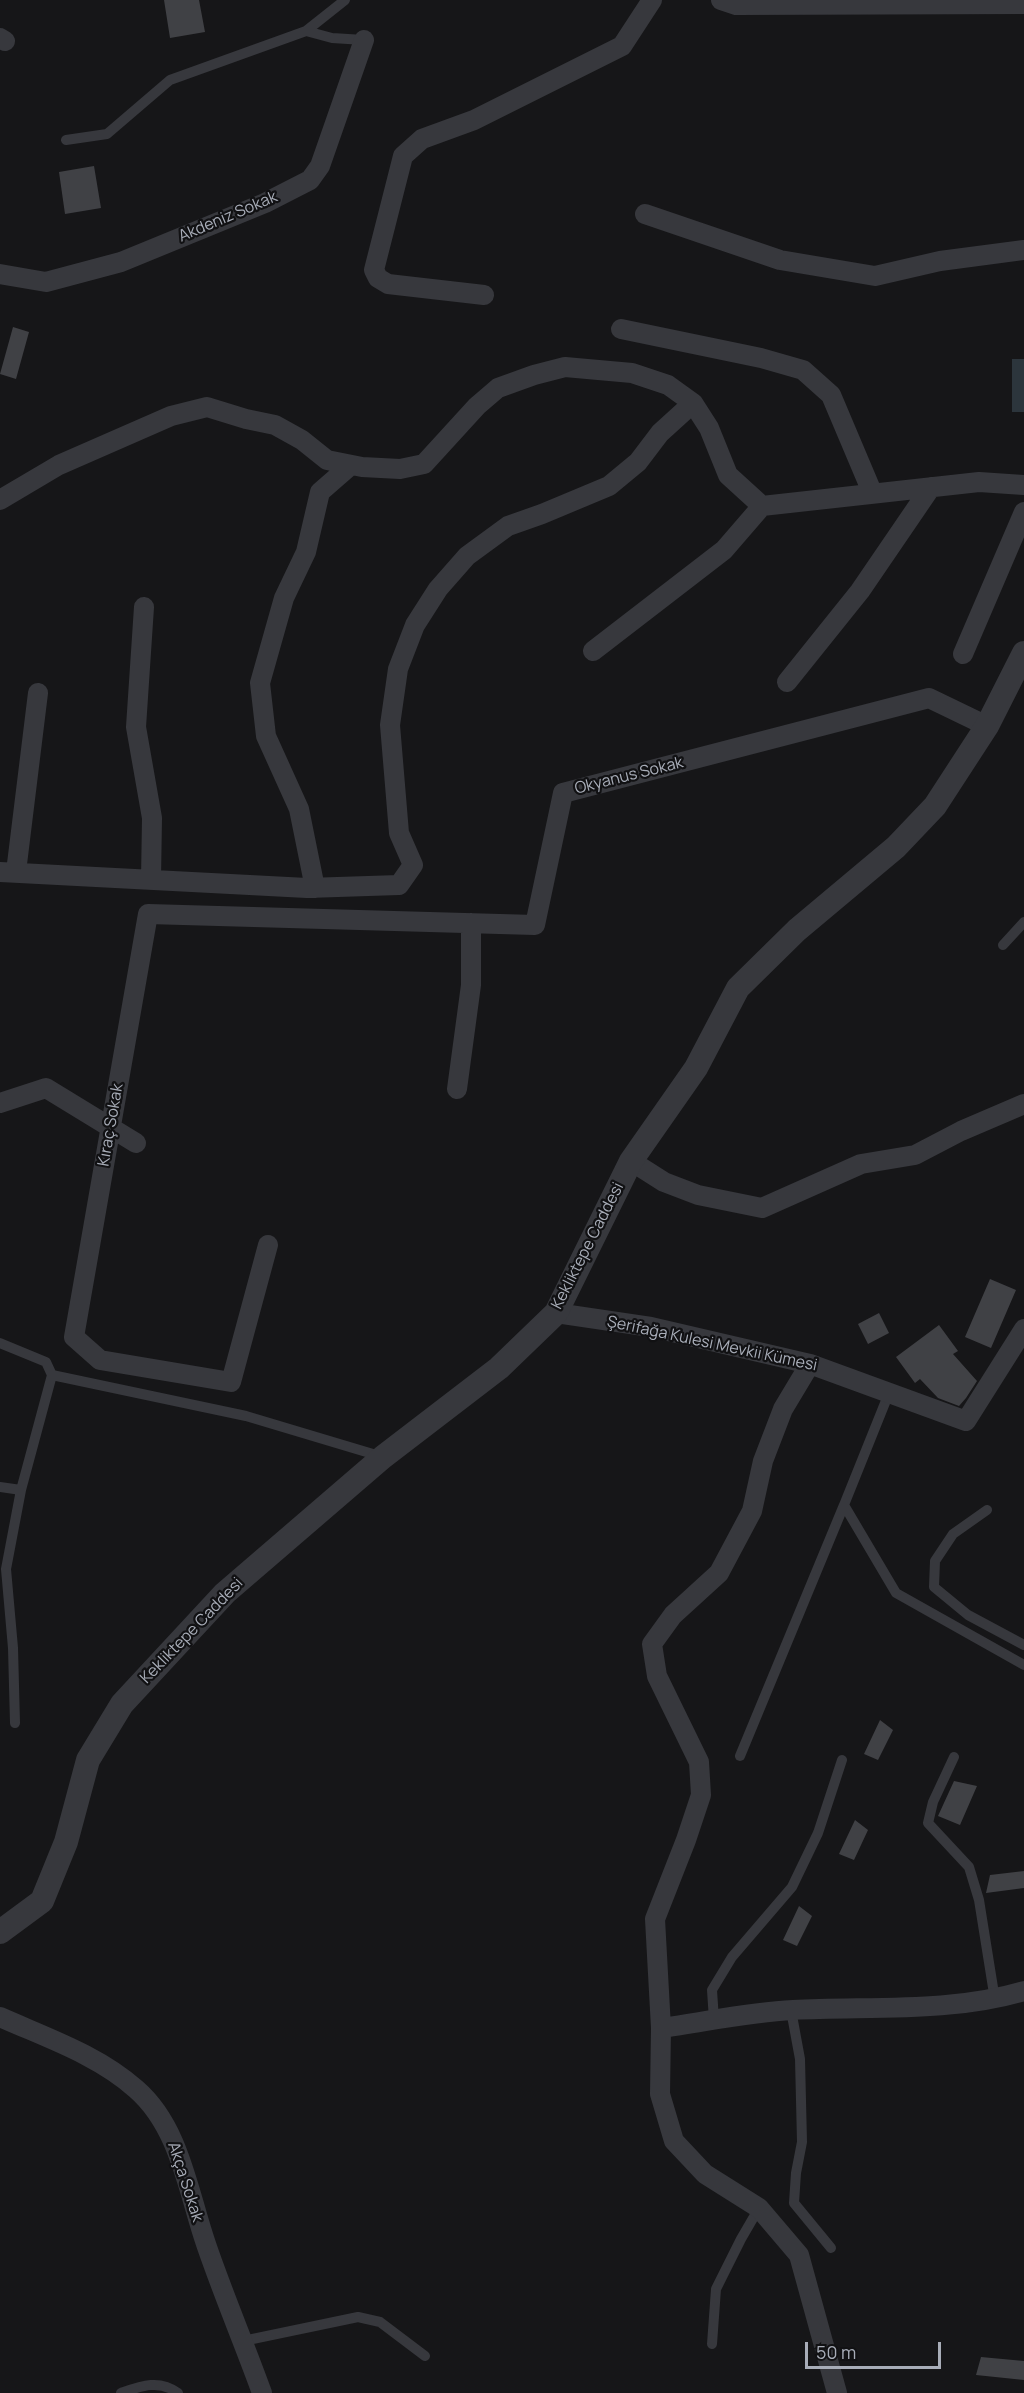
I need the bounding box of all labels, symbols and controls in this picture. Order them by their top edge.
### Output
street label: Akdeniz Sokak [176,188,280,246]
street label: Okyanus Sokak [573,753,685,799]
street label: Kıraç Sokak [94,1082,128,1168]
street label: Kekliktepe Caddesi [548,1179,628,1313]
street label: Şerifağa Kulesi Mevkii Kümesi [605,1312,819,1376]
street label: Kekliktepe Caddesi [137,1574,247,1688]
street label: Akça Sokak [163,2140,207,2224]
scale bar [808,2330,944,2368]
text: 50 m [816,2340,856,2364]

